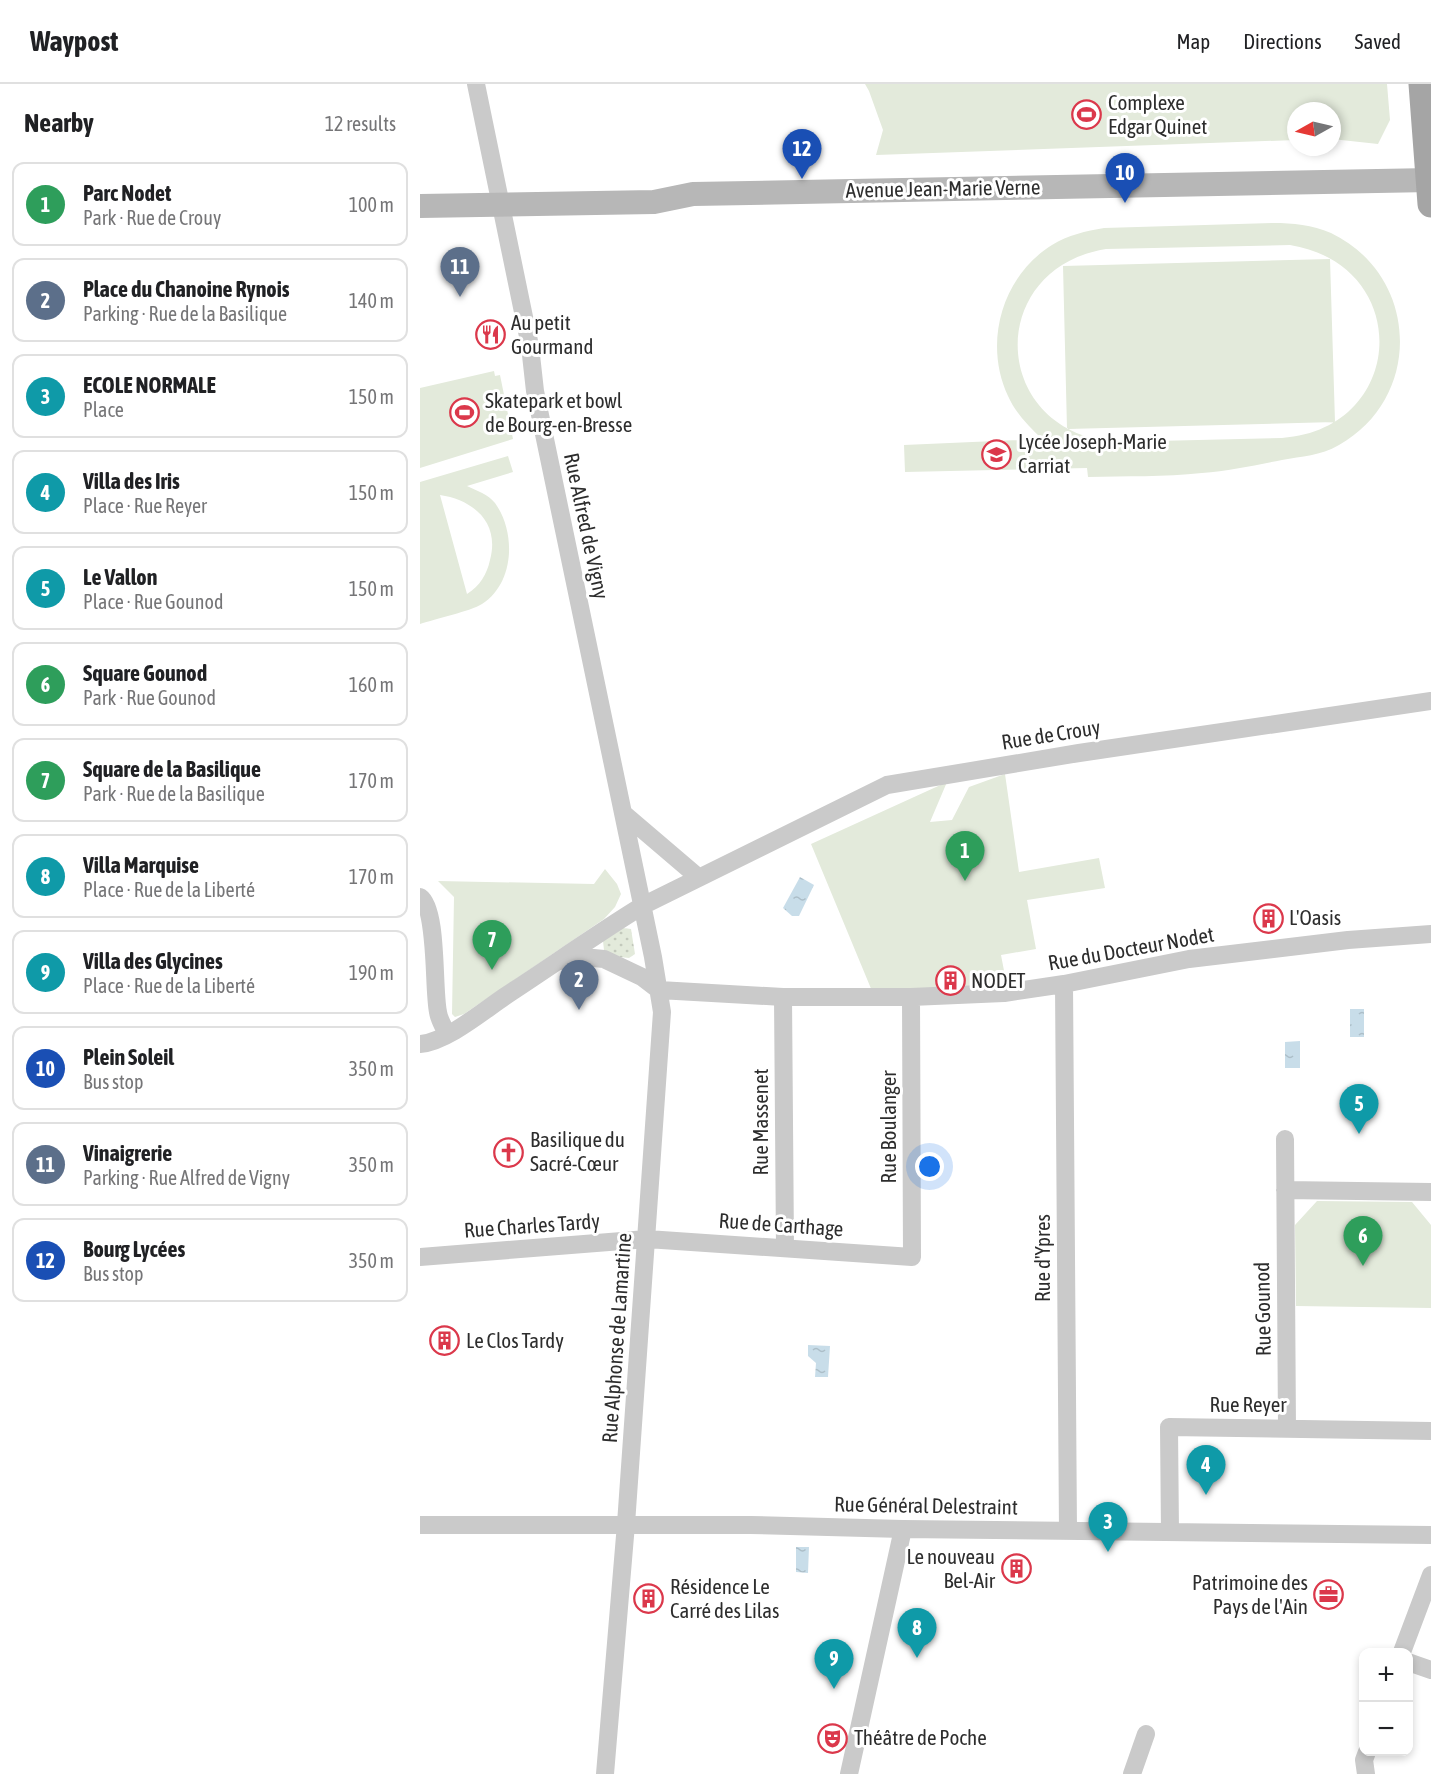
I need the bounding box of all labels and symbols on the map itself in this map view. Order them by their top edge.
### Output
place label: Complexe Edgar Quinet [1108,90,1207,138]
sports icon: Complexe Edgar Quinet [1071,99,1103,131]
north arrow [1287,102,1341,156]
pin: 12 [782,130,821,179]
pin: 10 [1106,154,1144,203]
street label: Avenue Jean-Marie Verne [845,174,1041,202]
pin: 11 [440,248,480,297]
place label: Au petit Gourmand [511,310,593,358]
restaurant icon: Au petit Gourmand [474,319,506,351]
place label: Skatepark et bowl de Bourg-en-Bresse [485,388,632,436]
sports icon: Skatepark et bowl de Bourg-en-Bresse [448,397,480,429]
place label: Lycée Joseph-Marie Carriat [1018,429,1167,477]
school or university icon: Lycée Joseph-Marie Carriat [981,438,1013,470]
street label: Rue Alfred de Vigny [560,451,614,601]
street label: Rue de Crouy [1000,714,1102,754]
pin: 1 [946,832,984,881]
building icon: L'Oasis [1252,902,1284,934]
place label: L'Oasis [1289,905,1341,929]
pin: 7 [472,920,512,970]
street label: Rue du Docteur Nodet [1046,922,1216,974]
pin: 2 [560,960,598,1010]
building icon: NODET [934,965,966,997]
place label: NODET [971,968,1026,992]
street label: Rue Massenet [748,1068,772,1176]
street label: Rue Boulanger [876,1070,900,1183]
pin: 5 [1340,1084,1378,1134]
place label: Basilique du Sacré-Cœur [530,1127,625,1175]
church icon: Basilique du Sacré-Cœur [493,1136,525,1168]
your location [915,1152,944,1181]
street label: Rue Charles Tardy [463,1208,601,1242]
street label: Rue de Carthage [718,1208,844,1240]
street label: Rue d'Ypres [1030,1214,1054,1302]
pin: 6 [1344,1216,1382,1266]
street label: Rue Alphonse de Lamartine [597,1232,635,1444]
street label: Rue Gounod [1249,1262,1275,1356]
building icon: Le Clos Tardy [429,1325,461,1357]
place label: Le Clos Tardy [466,1328,564,1352]
street label: Rue Reyer [1209,1392,1287,1416]
pin: 4 [1186,1446,1226,1495]
street label: Rue Général Delestraint [834,1491,1018,1519]
pin: 3 [1088,1502,1128,1552]
place label: Le nouveau Bel-Air [906,1544,996,1592]
building icon: Le nouveau Bel-Air [1000,1553,1032,1585]
place label: Patrimoine des Pays de l'Ain [1192,1570,1308,1618]
place label: Résidence Le Carré des Lilas [670,1574,780,1622]
office icon: Patrimoine des Pays de l'Ain [1313,1579,1345,1611]
building icon: Résidence Le Carré des Lilas [633,1583,665,1615]
pin: 8 [898,1608,936,1658]
pin: 9 [814,1640,854,1689]
theatre icon: Théâtre de Poche [817,1722,849,1754]
place label: Théâtre de Poche [854,1725,987,1749]

